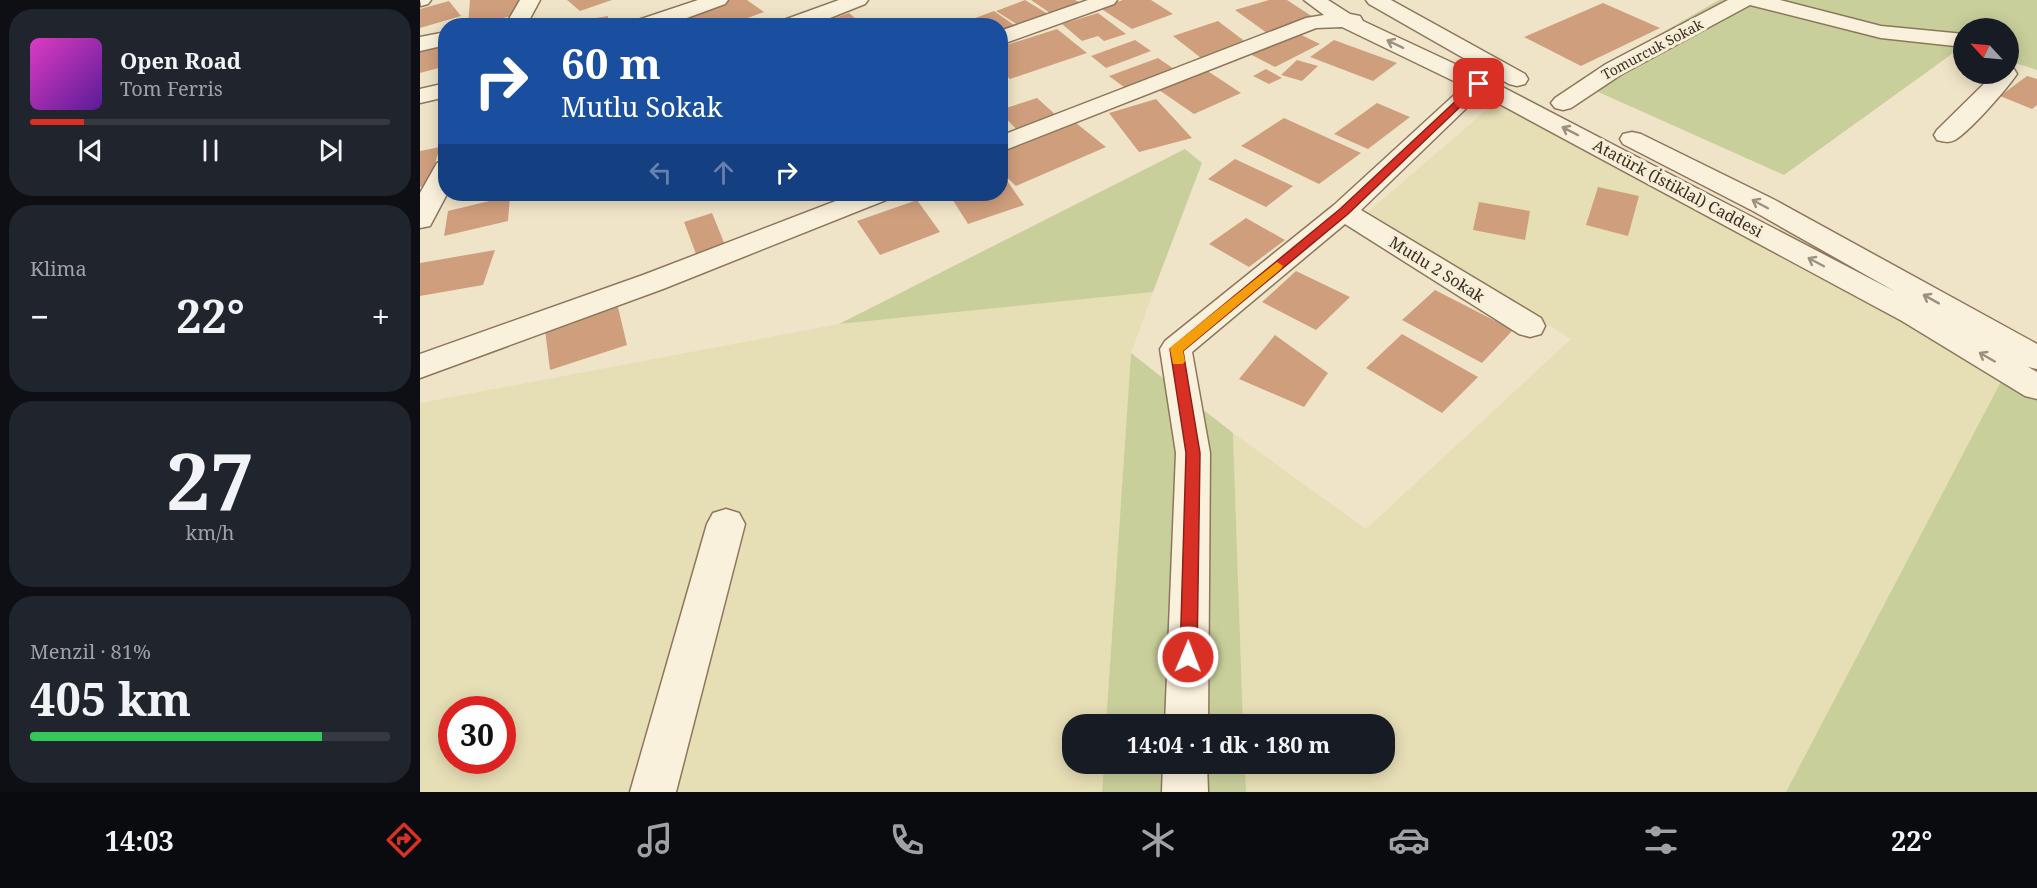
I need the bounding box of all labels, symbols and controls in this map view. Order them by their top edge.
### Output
street label: Tomurcuk Sokak [1598,14,1707,84]
north arrow [1953,18,2019,84]
map controls [1953,18,2019,84]
text: 60 m [561,34,661,91]
one-way arrow [1387,38,1405,50]
icon: right [462,42,540,120]
text: Open Road [120,45,241,75]
pin [1453,58,1504,109]
icon: arrive [1462,67,1495,100]
text: Tom Ferris [120,75,223,102]
text: Mutlu Sokak [561,88,723,125]
one-way arrow [1562,125,1579,137]
icon: previous [74,134,107,167]
icon: pause [194,134,227,167]
icon: next [314,134,347,167]
street label: Atatürk (İstiklal) Caddesi [1589,134,1767,242]
icon: left [644,156,677,189]
icon: ahead [707,156,740,189]
icon: right [770,156,803,189]
one-way arrow [1752,198,1770,209]
street label: Mutlu 2 Sokak [1385,231,1490,308]
text: Klima [30,255,87,282]
one-way arrow [1808,256,1825,268]
text: 22° [176,285,245,346]
one-way arrow [1923,292,1940,304]
text: − [30,294,49,339]
text: + [372,294,390,339]
one-way arrow [1978,351,1996,362]
text: 27 [166,427,254,533]
text: km/h [185,519,235,546]
position arrow [1156,625,1220,689]
text: Menzil · 81% [30,638,151,665]
text: 405 km [30,668,191,729]
speed limit sign: 30 [438,696,516,774]
text: 14:04 · 1 dk · 180 m [1127,729,1330,759]
icon: directions [383,819,425,861]
icon: music [634,819,676,861]
icon: phone [886,819,928,861]
icon: climate [1137,819,1179,861]
icon: car [1388,819,1430,861]
icon: filters [1640,819,1682,861]
text: 14:03 [105,822,174,859]
text: 22° [1891,822,1932,859]

